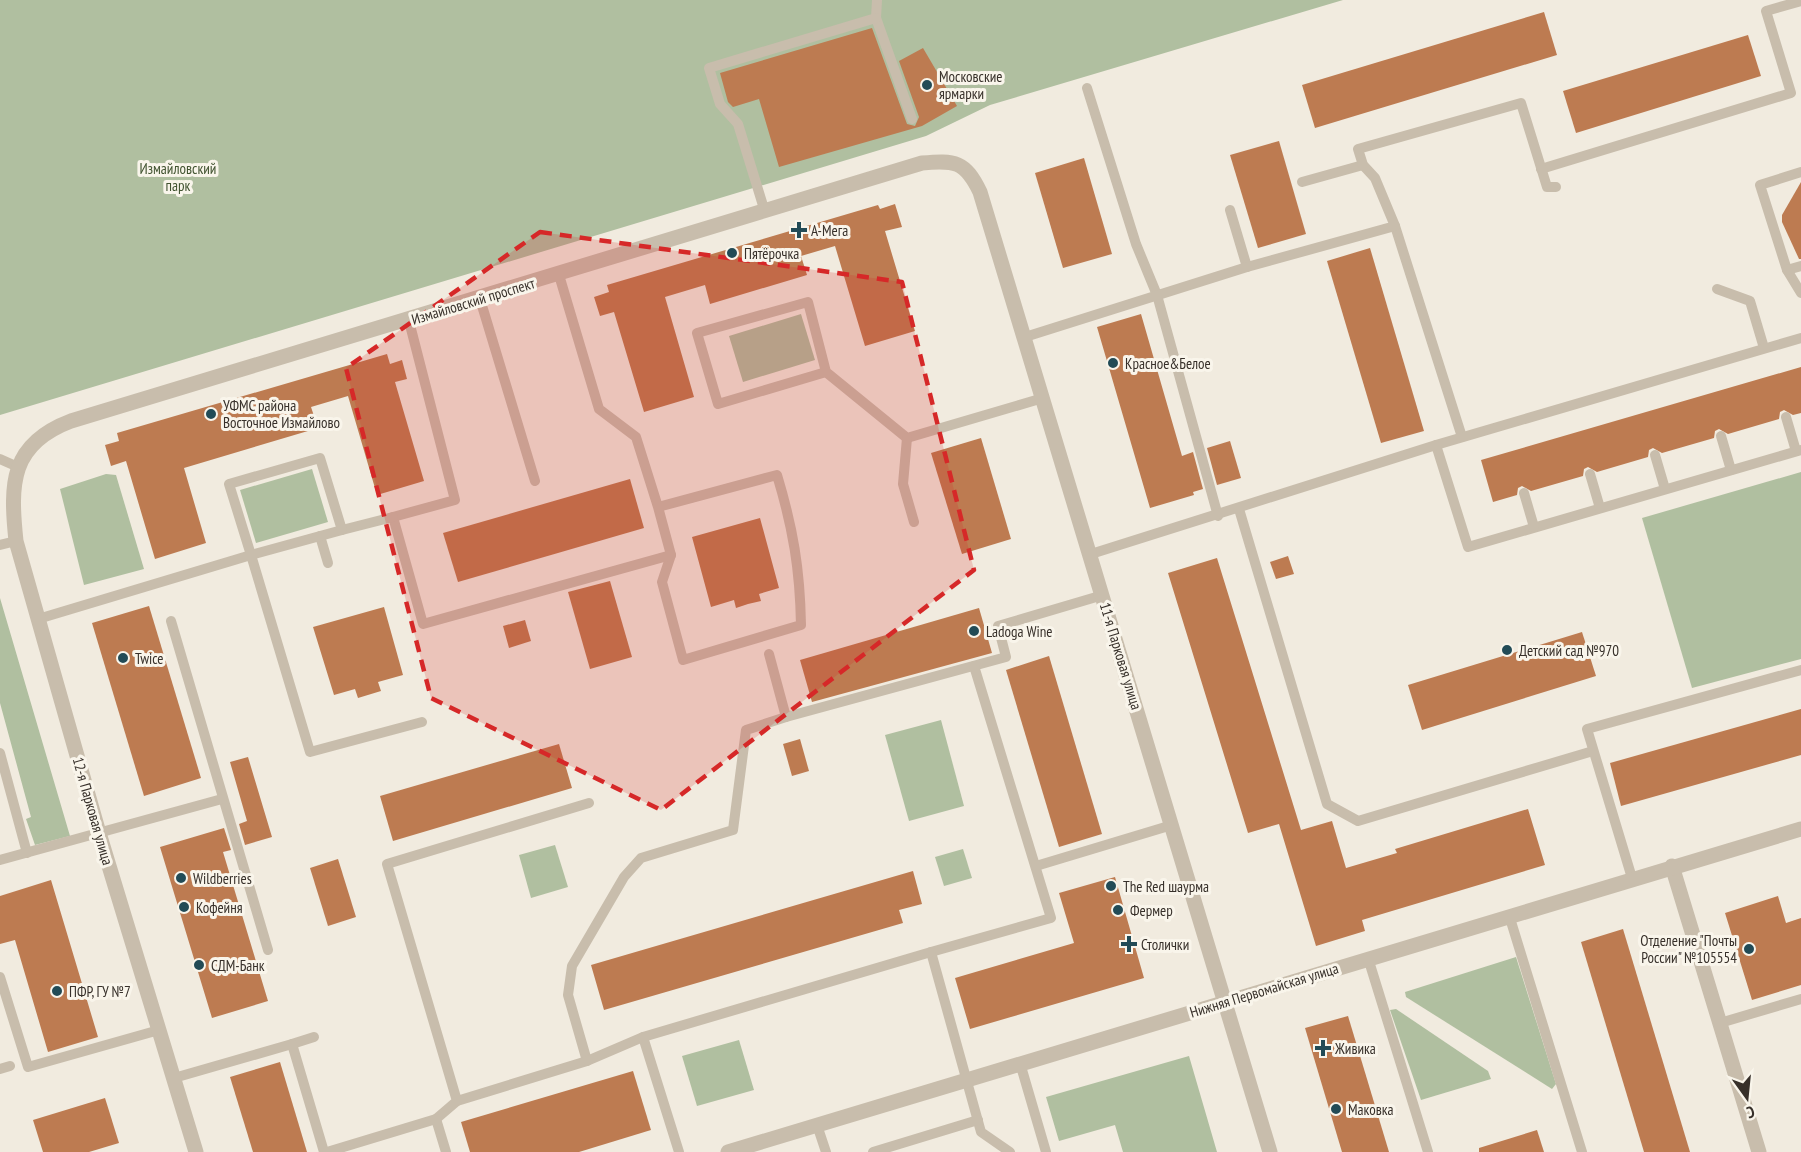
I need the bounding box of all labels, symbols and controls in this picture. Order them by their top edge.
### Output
place label: Московские ярмарки [939,67,1003,103]
marker: Московские ярмарки [920,78,934,92]
park label: Измайловский парк [140,159,216,195]
place label: А-Мега [811,221,848,240]
marker: А-Мега [792,223,806,237]
place label: Пятёрочка [744,244,799,263]
marker: Пятёрочка [725,246,739,260]
street label: Измайловский проспект [409,273,537,329]
place label: Красное&Белое [1125,354,1211,373]
marker: Красное&Белое [1106,356,1120,370]
place label: УФМС района Восточное Измайлово [223,396,340,432]
marker: УФМС района Восточное Измайлово [204,407,218,421]
street label: 11-я Парковая улица [1096,600,1146,712]
place label: Ladoga Wine [986,622,1053,641]
marker: Ladoga Wine [967,624,981,638]
place label: Детский сад №970 [1519,641,1619,660]
marker: Детский сад №970 [1500,643,1514,657]
place label: Twice [135,649,164,668]
marker: Twice [116,651,130,665]
street label: 12-я Парковая улица [69,755,117,867]
place label: Wildberries [193,869,252,888]
marker: Wildberries [174,871,188,885]
place label: The Red шаурма [1123,877,1209,896]
marker: The Red шаурма [1104,879,1118,893]
place label: Кофейня [196,898,243,917]
marker: Кофейня [177,900,191,914]
place label: Фермер [1130,901,1173,920]
marker: Фермер [1111,903,1125,917]
place label: Отделение "Почты России" №105554 [1640,931,1737,967]
place label: Столички [1141,935,1189,954]
marker: Столички [1122,937,1136,951]
marker: Отделение "Почты России" №105554 [1742,942,1756,956]
place label: СДМ-Банк [211,956,265,975]
marker: СДМ-Банк [192,958,206,972]
street label: Нижняя Первомайская улица [1187,958,1341,1022]
place label: ПФР, ГУ №7 [69,982,131,1001]
marker: ПФР, ГУ №7 [50,984,64,998]
place label: Живика [1334,1039,1376,1058]
marker: Живика [1316,1041,1330,1055]
north arrow [1717,1068,1777,1128]
place label: Маковка [1348,1100,1394,1119]
marker: Маковка [1329,1102,1343,1116]
text: С [1744,1102,1757,1123]

